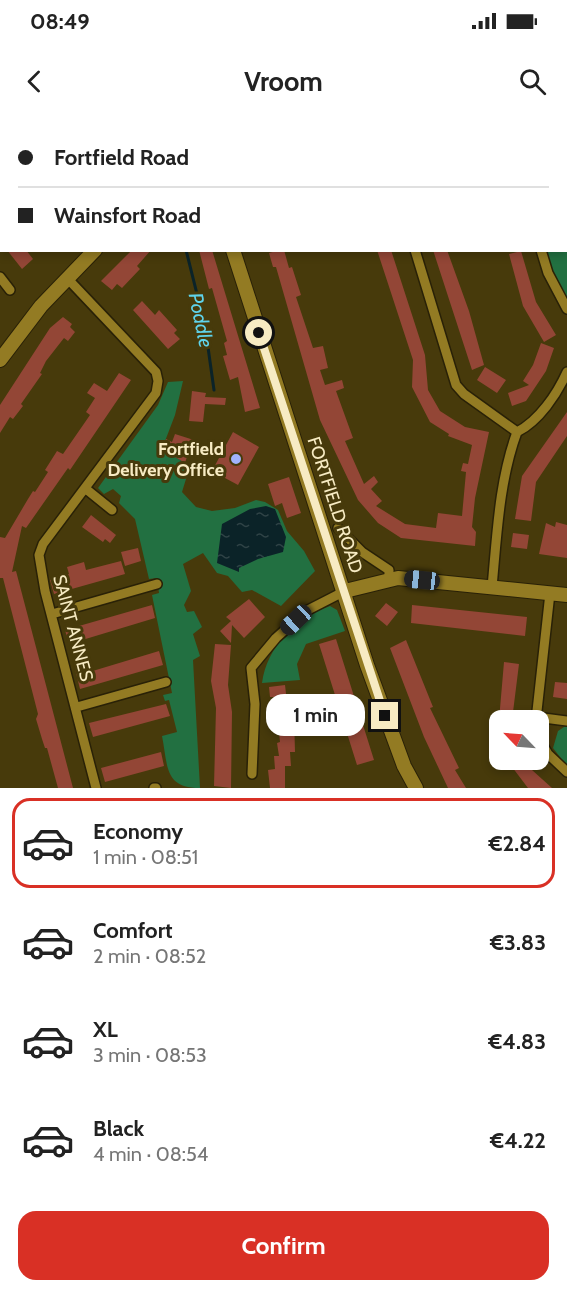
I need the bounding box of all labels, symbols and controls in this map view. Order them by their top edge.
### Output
text: 08:49 [30,8,90,35]
icon: back [18,65,51,98]
text: Vroom [244,65,323,98]
icon: search [516,65,549,98]
text: Fortfield Road [54,144,189,171]
text: Wainsfort Road [54,202,201,229]
water label: Poddle [184,290,218,350]
route start [245,319,272,346]
street label: FORTFIELD ROAD [303,434,367,576]
place label: Fortfield Delivery Office [107,438,224,481]
marker: Fortfield Delivery Office [229,452,243,466]
car [403,569,441,591]
street label: SAINT ANNES [48,572,98,684]
car [277,601,315,639]
callout: 1 min [265,695,364,737]
route end [371,702,398,729]
text: 1 min [293,703,338,727]
north arrow [489,710,549,770]
map controls [489,710,549,770]
icon: car [21,816,75,870]
text: Economy [93,818,183,845]
text: €2.84 [488,830,546,857]
text: 1 min · 08:51 [93,845,198,869]
icon: car [21,915,75,969]
text: Comfort [93,917,172,944]
text: €3.83 [490,929,546,956]
text: 2 min · 08:52 [93,944,206,968]
icon: car [21,1014,75,1068]
text: XL [93,1016,118,1043]
text: €4.83 [488,1028,546,1055]
text: 3 min · 08:53 [93,1043,207,1067]
icon: car [21,1113,75,1167]
text: Black [93,1115,144,1142]
text: €4.22 [490,1127,546,1154]
text: 4 min · 08:54 [93,1142,208,1166]
button: Confirm [18,1211,549,1280]

